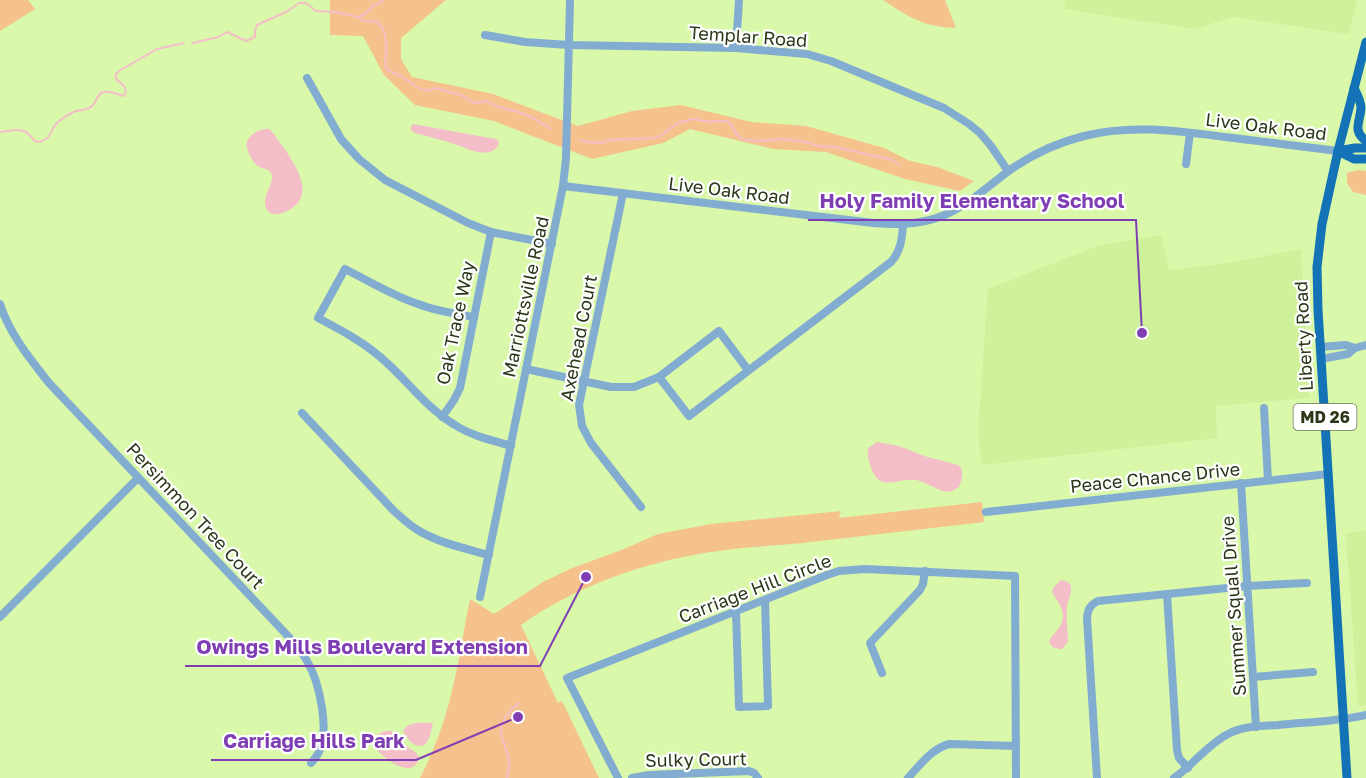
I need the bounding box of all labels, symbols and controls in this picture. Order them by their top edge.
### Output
street label: Templar Road [688,21,808,51]
street label: Live Oak Road [1204,108,1328,144]
street label: Live Oak Road [667,172,791,208]
callout: Holy Family Elementary School [808,182,1136,220]
text: Holy Family Elementary School [820,188,1125,212]
street label: Marriottsville Road [497,214,553,379]
street label: Oak Trace Way [431,259,479,387]
street label: Axehead Court [555,273,601,403]
street label: Liberty Road [1289,280,1317,392]
road number: MD 26 [1294,404,1356,430]
street label: Persimmon Tree Court [122,438,269,593]
street label: Peace Chance Drive [1069,457,1241,497]
street label: Summer Squall Drive [1216,515,1250,697]
street label: Carriage Hill Circle [675,549,834,627]
callout: Owings Mills Boulevard Extension [185,628,540,666]
text: Owings Mills Boulevard Extension [196,634,528,658]
callout: Carriage Hills Park [211,722,416,760]
text: Carriage Hills Park [223,728,405,752]
street label: Sulky Court [645,747,747,771]

